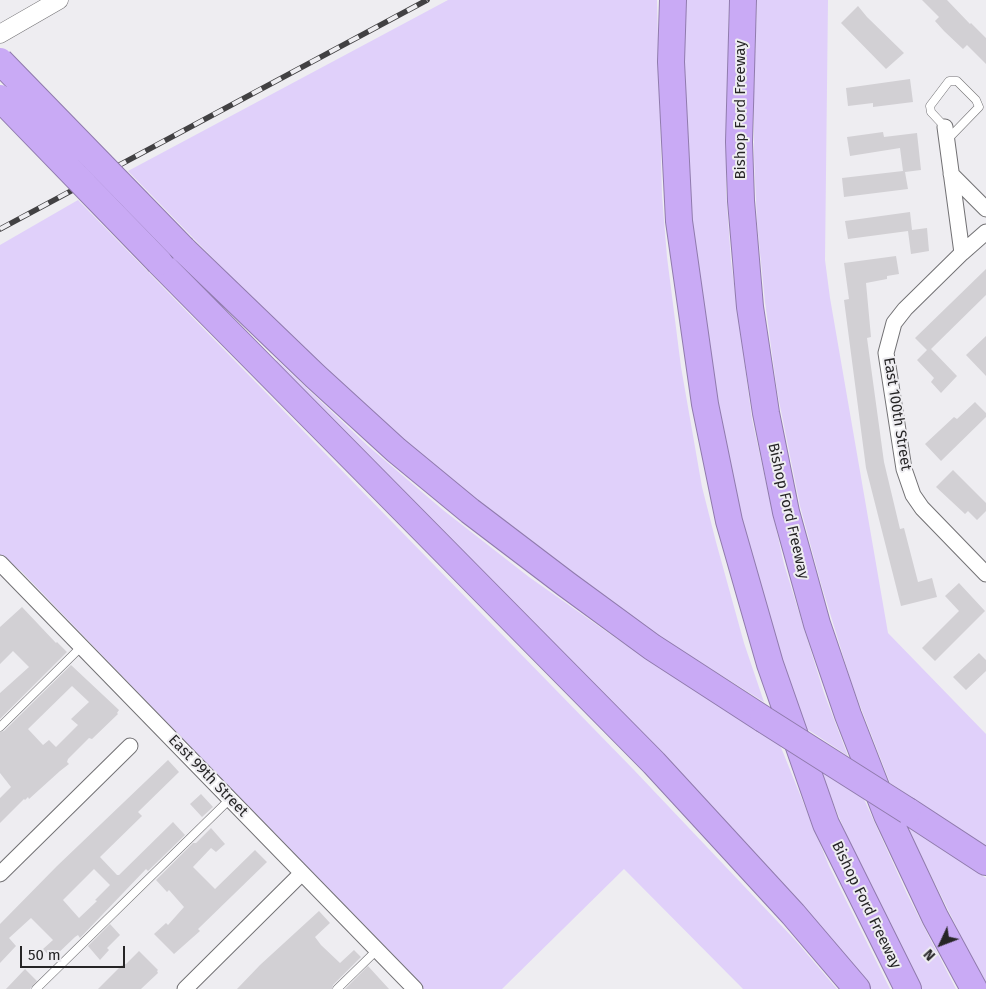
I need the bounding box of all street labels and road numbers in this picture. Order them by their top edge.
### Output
street label: Bishop Ford Freeway [732,40,750,180]
street label: East 100th Street [879,356,915,472]
street label: Bishop Ford Freeway [764,441,812,581]
street label: East 99th Street [164,731,252,821]
street label: Bishop Ford Freeway [827,839,905,971]

